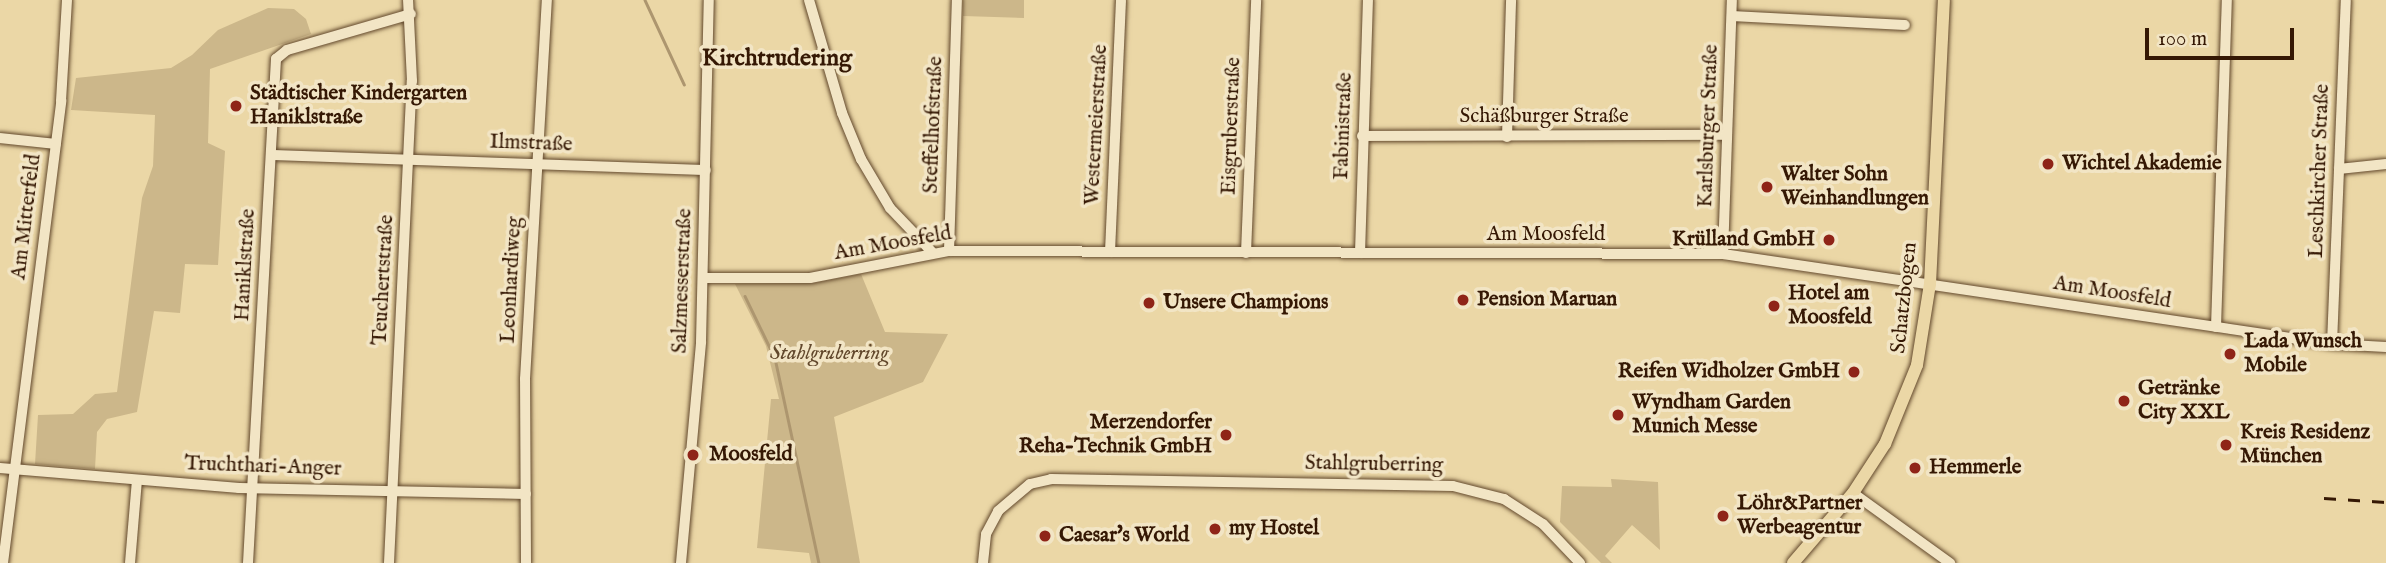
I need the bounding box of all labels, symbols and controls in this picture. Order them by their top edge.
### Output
scale bar [2148,14,2297,58]
text: 100 m [2158,26,2207,53]
street label: Westermeierstraße [1080,44,1114,206]
street label: Karlsburger Straße [1694,44,1724,208]
district label: Kirchtrudering [702,45,852,73]
street label: Steffelhofstraße [919,56,949,194]
street label: Eisgruberstraße [1217,57,1247,195]
street label: Fabinistraße [1330,72,1358,180]
place label: Städtischer Kindergarten Haniklstraße [250,81,467,131]
street label: Leschkircher Straße [2304,84,2336,258]
marker: Städtischer Kindergarten Haniklstraße [228,98,244,114]
street label: Schäßburger Straße [1459,104,1629,130]
street label: Ilmstraße [489,130,573,158]
place label: Wichtel Akademie [2062,151,2222,177]
street label: Am Mitterfeld [7,153,47,281]
marker: Wichtel Akademie [2040,156,2056,172]
place label: Walter Sohn Weinhandlungen [1781,162,1929,212]
marker: Walter Sohn Weinhandlungen [1759,179,1775,195]
street label: Haniklstraße [230,208,262,322]
street label: Salzmesserstraße [668,208,698,354]
street label: Teuchertstraße [368,214,400,346]
street label: Leonhardiweg [496,216,528,344]
street label: Am Moosfeld [832,221,954,267]
street label: Am Moosfeld [1487,222,1605,248]
place label: Krülland GmbH [1672,227,1815,253]
marker: Krülland GmbH [1821,232,1837,248]
street label: Schatzbogen [1887,241,1923,355]
street label: Am Moosfeld [2051,271,2173,315]
place label: Hotel am Moosfeld [1788,281,1872,331]
place label: Pension Maruan [1477,287,1617,313]
place label: Unsere Champions [1163,290,1328,316]
marker: Pension Maruan [1455,292,1471,308]
marker: Unsere Champions [1141,295,1157,311]
marker: Hotel am Moosfeld [1766,298,1782,314]
place label: Lada Wunsch Mobile [2244,329,2362,379]
park label: Stahlgruberring [770,341,888,367]
marker: Lada Wunsch Mobile [2222,346,2238,362]
place label: Reifen Widholzer GmbH [1618,359,1840,385]
marker: Reifen Widholzer GmbH [1846,364,1862,380]
place label: Getränke City XXL [2138,376,2230,426]
place label: Wyndham Garden Munich Messe [1632,390,1791,440]
marker: Getränke City XXL [2116,393,2132,409]
marker: Wyndham Garden Munich Messe [1610,407,1626,423]
place label: Merzendorfer Reha-Technik GmbH [1019,410,1212,460]
place label: Kreis Residenz München [2240,420,2370,470]
marker: Merzendorfer Reha-Technik GmbH [1218,427,1234,443]
marker: Kreis Residenz München [2218,437,2234,453]
place label: Moosfeld [709,442,793,468]
marker: Moosfeld [683,445,703,465]
street label: Stahlgruberring [1305,451,1443,479]
street label: Truchthari-Anger [184,452,342,482]
place label: Hemmerle [1929,455,2021,481]
marker: Hemmerle [1907,460,1923,476]
place label: Löhr&Partner Werbeagentur [1737,491,1863,541]
marker: Löhr&Partner Werbeagentur [1715,508,1731,524]
place label: my Hostel [1229,516,1319,542]
marker: my Hostel [1207,521,1223,537]
place label: Caesar's World [1059,523,1189,549]
marker: Caesar's World [1037,528,1053,544]

